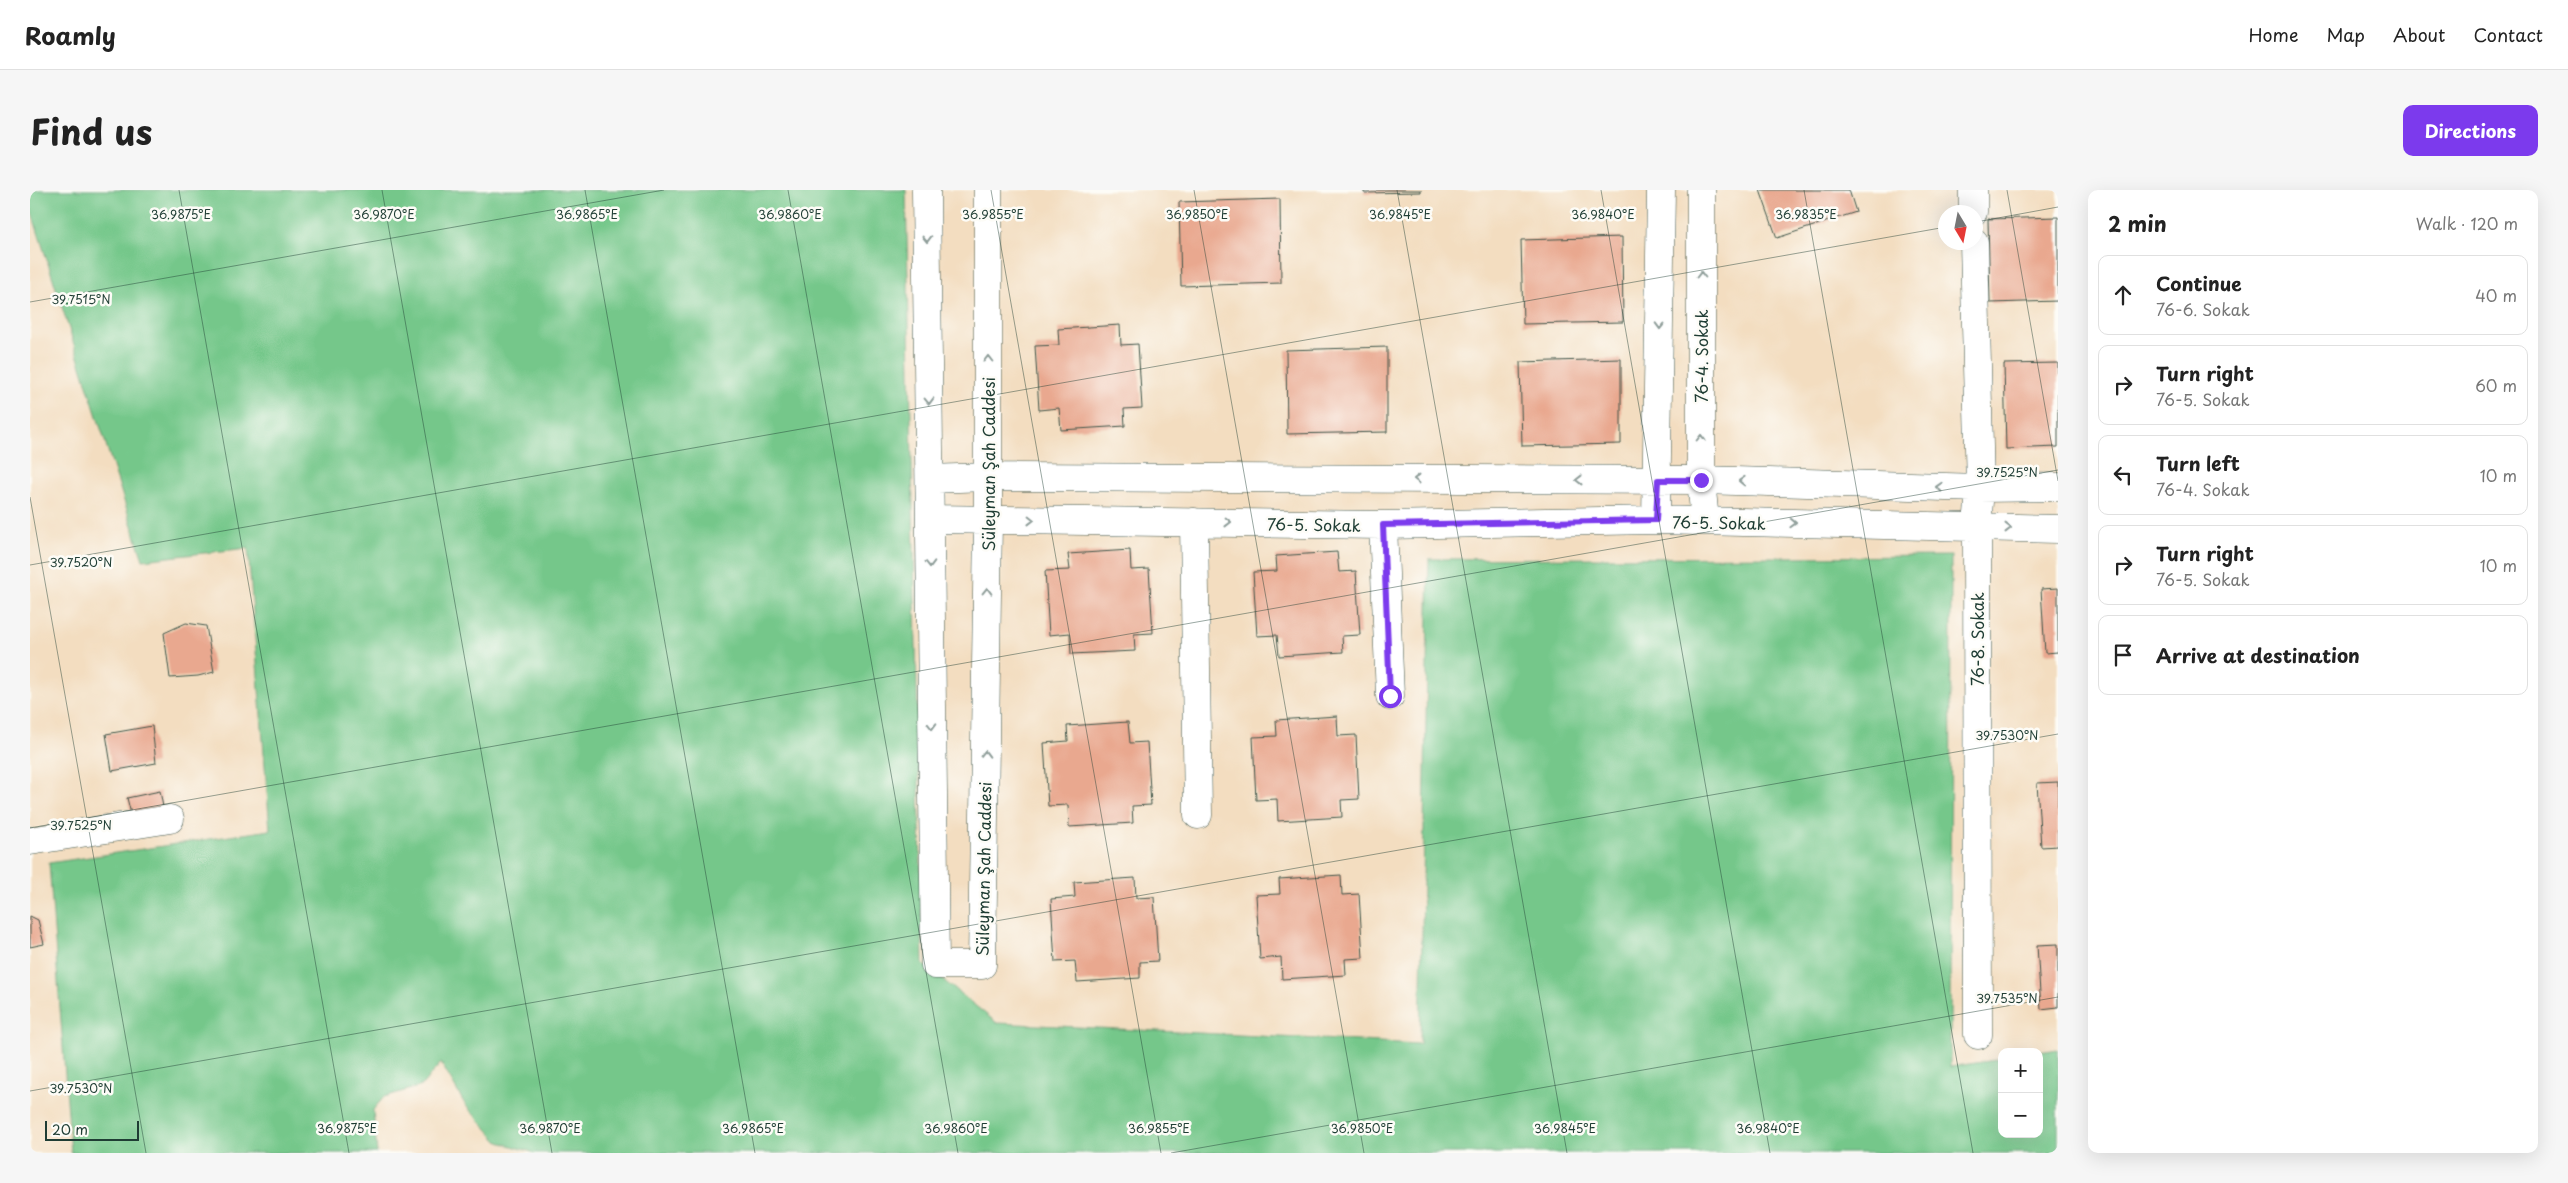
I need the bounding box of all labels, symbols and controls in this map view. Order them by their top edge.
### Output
text: Roamly [25,17,116,53]
text: Home [2248,21,2298,48]
text: Map [2326,21,2365,48]
text: About [2393,21,2445,48]
text: Contact [2473,21,2543,48]
text: Find us [30,104,152,157]
button: Directions [2403,105,2538,156]
text: 36.9875°E [151,205,211,223]
text: 36.9870°E [353,205,415,223]
text: 36.9865°E [556,205,618,223]
text: 36.9860°E [758,205,822,223]
text: 36.9855°E [962,205,1024,223]
text: 36.9850°E [1166,205,1228,223]
text: 36.9845°E [1369,205,1431,223]
text: 36.9840°E [1571,205,1635,223]
text: 36.9835°E [1775,205,1837,223]
north arrow [1938,205,1983,250]
text: 2 min [2108,207,2167,239]
text: Walk · 120 m [2416,211,2518,235]
one-way arrow [922,235,932,243]
text: Continue [2156,269,2242,297]
one-way arrow [1696,271,1706,278]
icon: ahead [2109,281,2137,309]
text: 40 m [2475,283,2517,307]
text: 39.7515°N [51,290,111,308]
text: 76-6. Sokak [2156,297,2250,321]
street label: 76-4. Sokak [1689,309,1713,403]
one-way arrow [1655,322,1665,330]
one-way arrow [983,355,993,362]
text: Turn right [2156,359,2254,387]
icon: right [2109,371,2137,399]
text: 60 m [2475,373,2517,397]
street label: Süleyman Şah Caddesi [976,377,1000,551]
text: 76-5. Sokak [2156,387,2250,411]
one-way arrow [924,398,934,405]
one-way arrow [1696,433,1706,441]
text: Turn left [2156,449,2240,477]
icon: left [2109,461,2137,489]
text: 39.7525°N [1976,463,2038,481]
text: 10 m [2480,463,2517,487]
route end [1690,469,1713,492]
one-way arrow [1413,474,1420,484]
one-way arrow [1575,475,1583,485]
one-way arrow [1738,476,1746,486]
text: 76-4. Sokak [2156,477,2250,501]
one-way arrow [1935,482,1943,492]
street label: 76-5. Sokak [1672,509,1766,535]
street label: 76-5. Sokak [1267,511,1361,537]
one-way arrow [1028,515,1035,525]
one-way arrow [1225,517,1233,528]
one-way arrow [1789,518,1797,529]
one-way arrow [2004,523,2012,533]
text: Turn right [2156,539,2254,567]
icon: right [2109,551,2137,579]
text: 39.7520°N [50,553,112,571]
text: 10 m [2480,553,2517,577]
one-way arrow [925,560,935,568]
text: 76-5. Sokak [2156,567,2250,591]
one-way arrow [982,587,992,595]
street label: 76-8. Sokak [1965,592,1989,686]
icon: arrive [2109,641,2137,669]
text: Arrive at destination [2156,641,2360,669]
route start [1379,685,1402,708]
one-way arrow [927,722,937,730]
text: 39.7530°N [1976,726,2038,744]
one-way arrow [980,750,990,758]
street label: Süleyman Şah Caddesi [969,782,997,956]
text: 39.7525°N [50,816,112,834]
text: 39.7535°N [1976,989,2038,1007]
map controls [1998,1048,2043,1138]
button: + [1998,1048,2043,1093]
text: 39.7530°N [50,1079,112,1097]
button: − [1998,1093,2043,1138]
scale bar [45,1118,139,1141]
text: 20 m [52,1119,88,1140]
text: 36.9875°E [317,1119,377,1137]
text: 36.9870°E [519,1119,581,1137]
text: 36.9865°E [722,1119,784,1137]
text: 36.9860°E [924,1119,988,1137]
text: 36.9855°E [1128,1119,1190,1137]
text: 36.9850°E [1331,1119,1393,1137]
text: 36.9845°E [1534,1119,1596,1137]
text: 36.9840°E [1736,1119,1800,1137]

